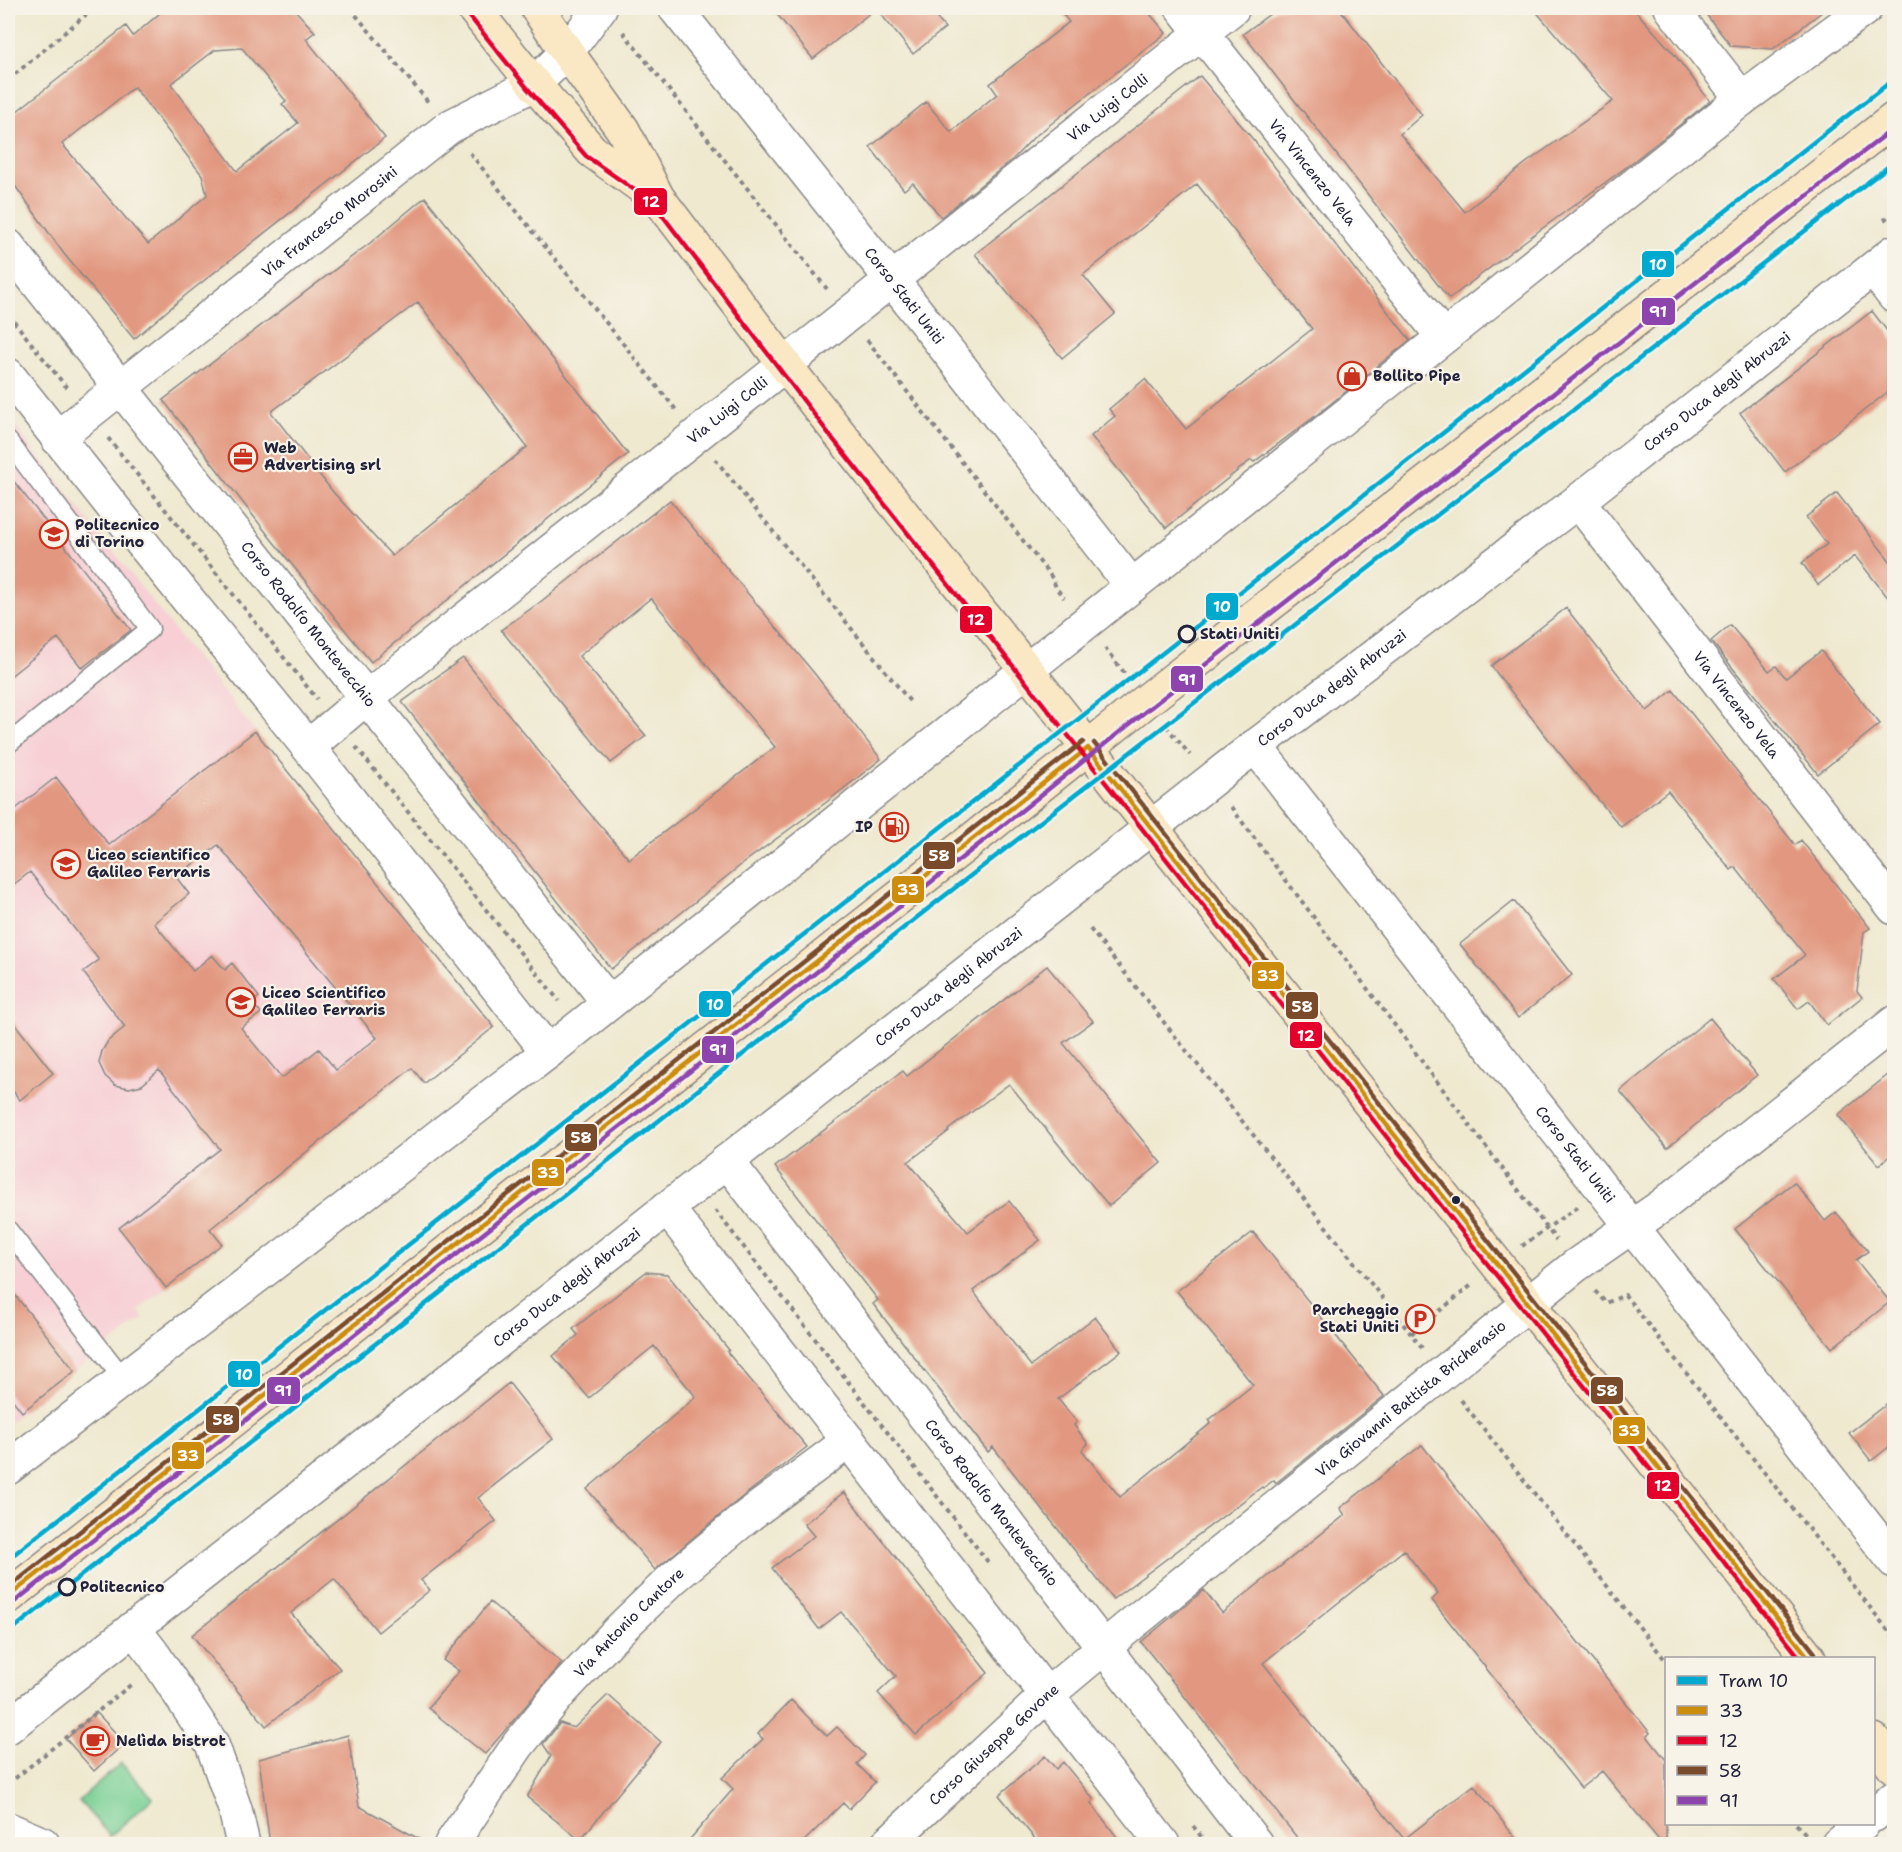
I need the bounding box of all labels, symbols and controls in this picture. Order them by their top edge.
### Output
street label: Via Luigi Colli [1063,69,1153,146]
street label: Via Vincenzo Vela [1264,115,1361,230]
street label: Via Francesco Morosini [258,162,402,282]
line badge: 12 [633,187,668,216]
text: 12 [642,191,660,212]
street label: Corso Stati Uniti [860,243,949,349]
line badge: 10 [1641,250,1675,278]
text: 10 [1649,254,1667,275]
line badge: 91 [1641,297,1676,326]
text: 91 [1649,301,1667,322]
street label: Corso Duca degli Abruzzi [1639,327,1795,456]
shop icon: Bollito Pipe [1336,360,1368,392]
place label: Bollito Pipe [1373,366,1461,386]
street label: Via Luigi Colli [683,372,772,449]
place label: Web Advertising srl [264,438,381,475]
office icon: Web Advertising srl [227,441,259,473]
place label: Politecnico di Torino [75,515,160,552]
school or university icon: Politecnico di Torino [38,518,70,550]
street label: Corso Rodolfo Montevecchio [236,537,380,711]
line badge: 10 [1205,592,1239,621]
text: 10 [1213,596,1231,617]
line badge: 12 [959,605,993,634]
text: 12 [967,609,985,630]
place label: Stati Uniti [1200,624,1279,644]
marker: Stati Uniti [1178,625,1196,643]
street label: Corso Duca degli Abruzzi [1253,625,1411,751]
street label: Via Vincenzo Vela [1688,647,1785,763]
line badge: 91 [1170,665,1204,693]
text: 91 [1178,669,1196,690]
fuel station icon: IP [878,811,910,843]
place label: IP [855,817,873,837]
line badge: 58 [922,841,956,870]
place label: Liceo scientifico Galileo Ferraris [87,845,211,882]
text: 58 [928,845,950,866]
school or university icon: Liceo scientifico Galileo Ferraris [50,848,82,880]
line badge: 33 [891,875,925,904]
text: 33 [897,879,919,900]
street label: Corso Duca degli Abruzzi [871,922,1027,1051]
line badge: 33 [1251,961,1285,990]
text: 33 [1257,965,1279,986]
place label: Liceo Scientifico Galileo Ferraris [262,983,386,1020]
school or university icon: Liceo Scientifico Galileo Ferraris [225,986,257,1018]
line badge: 10 [698,990,732,1018]
line badge: 58 [1285,991,1319,1020]
text: 10 [706,994,724,1015]
text: 58 [1291,996,1313,1017]
line badge: 12 [1289,1021,1323,1049]
text: 12 [1297,1025,1315,1046]
line badge: 91 [701,1035,735,1064]
text: 91 [709,1039,727,1060]
street label: Corso Stati Uniti [1531,1102,1620,1207]
line badge: 58 [564,1123,598,1152]
text: 58 [570,1127,592,1148]
line badge: 33 [531,1158,565,1187]
text: 33 [537,1162,559,1183]
unlabelled marker [1450,1194,1462,1206]
street label: Corso Duca degli Abruzzi [489,1223,645,1352]
place label: Parcheggio Stati Uniti [1312,1300,1399,1337]
parking icon: Parcheggio Stati Uniti [1404,1303,1436,1335]
street label: Via Giovanni Battista Bricherasio [1311,1316,1510,1482]
line badge: 10 [227,1360,261,1388]
text: 10 [235,1364,253,1385]
line badge: 91 [266,1376,301,1405]
line badge: 58 [1590,1376,1624,1405]
text: 91 [274,1380,292,1401]
text: 58 [1596,1380,1618,1401]
line badge: 58 [205,1405,240,1434]
text: 58 [212,1409,234,1430]
street label: Corso Rodolfo Montevecchio [920,1415,1063,1590]
line badge: 33 [1612,1416,1646,1445]
text: 33 [1618,1420,1640,1441]
line badge: 33 [171,1441,205,1470]
text: 33 [177,1445,199,1466]
line badge: 12 [1646,1471,1680,1500]
text: 12 [1654,1475,1672,1496]
street label: Via Antonio Cantore [570,1563,688,1682]
place label: Politecnico [80,1577,165,1597]
marker: Politecnico [58,1578,76,1596]
legend [1665,1657,1875,1825]
text: Tram 10 [1719,1669,1788,1693]
street label: Corso Giuseppe Govone [925,1679,1063,1810]
text: 33 [1719,1699,1743,1723]
cafe icon: Nelìda bistrot [79,1725,111,1757]
text: 12 [1719,1729,1738,1753]
place label: Nelìda bistrot [116,1731,226,1751]
text: 58 [1719,1759,1742,1783]
text: 91 [1719,1789,1739,1813]

